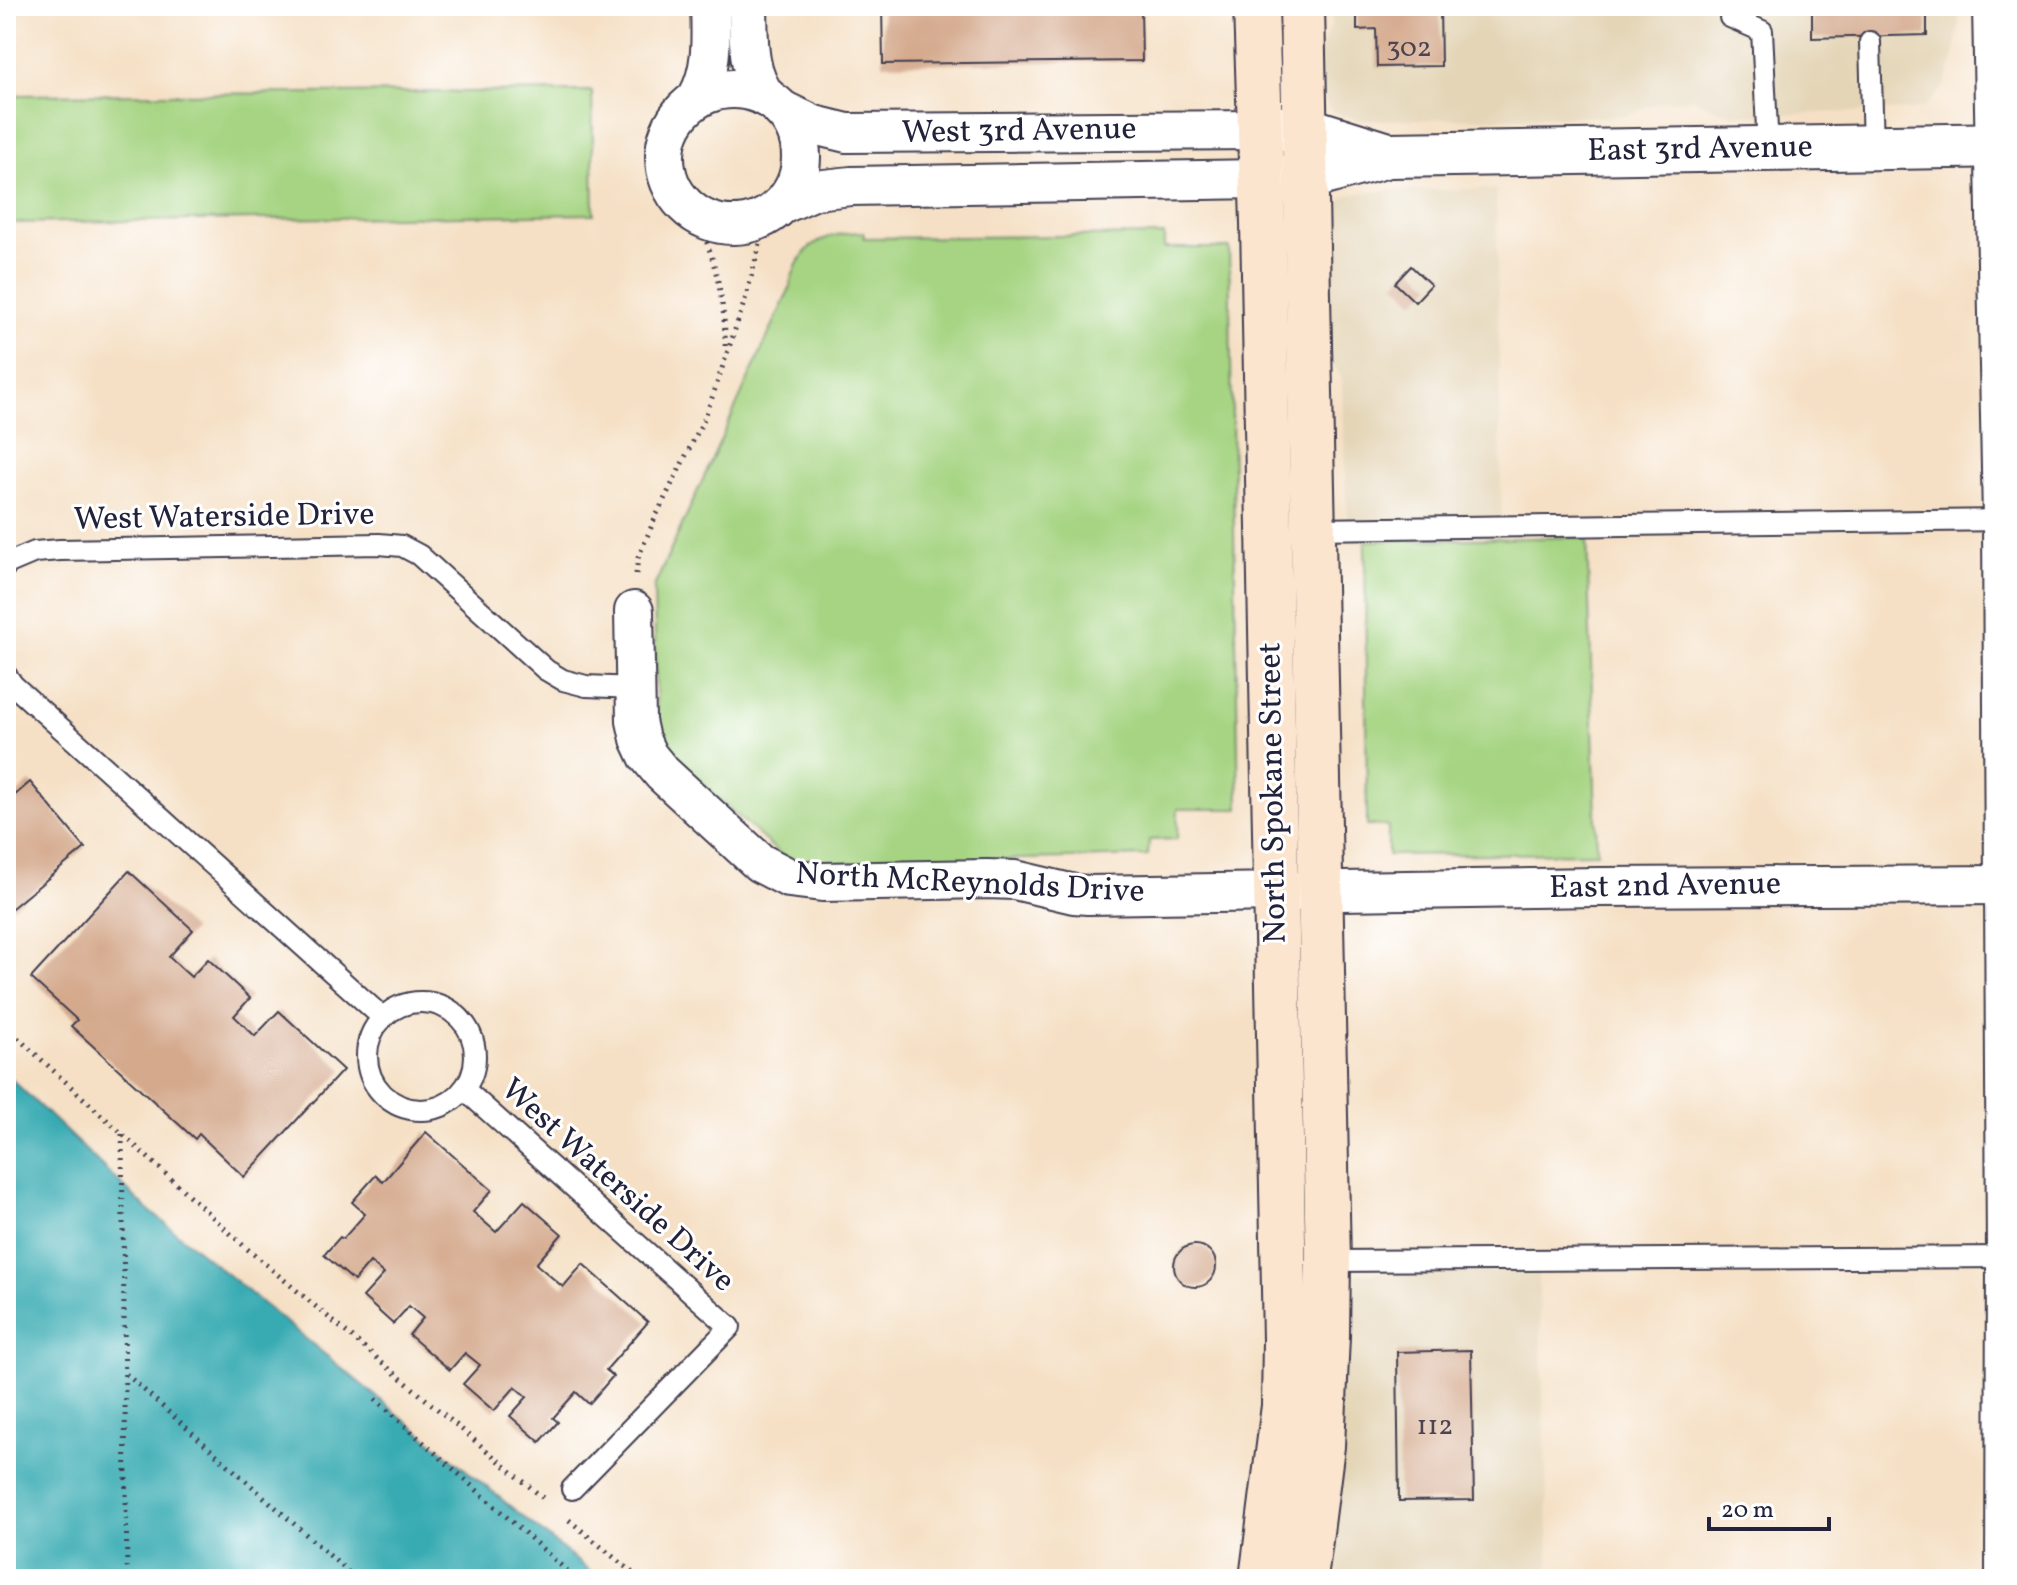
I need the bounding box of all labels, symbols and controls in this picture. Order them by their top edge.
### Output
house number: 302 [1386,29,1432,68]
street label: West 3rd Avenue [901,108,1137,156]
street label: East 3rd Avenue [1587,126,1813,174]
street label: West Waterside Drive [73,493,375,543]
street label: North Spokane Street [1249,642,1299,944]
street label: North McReynolds Drive [794,853,1146,915]
street label: East 2nd Avenue [1549,863,1781,911]
street label: West Waterside Drive [490,1069,744,1303]
house number: 112 [1417,1407,1453,1446]
scale bar [1709,1481,1829,1531]
text: 20 m [1721,1494,1774,1528]

